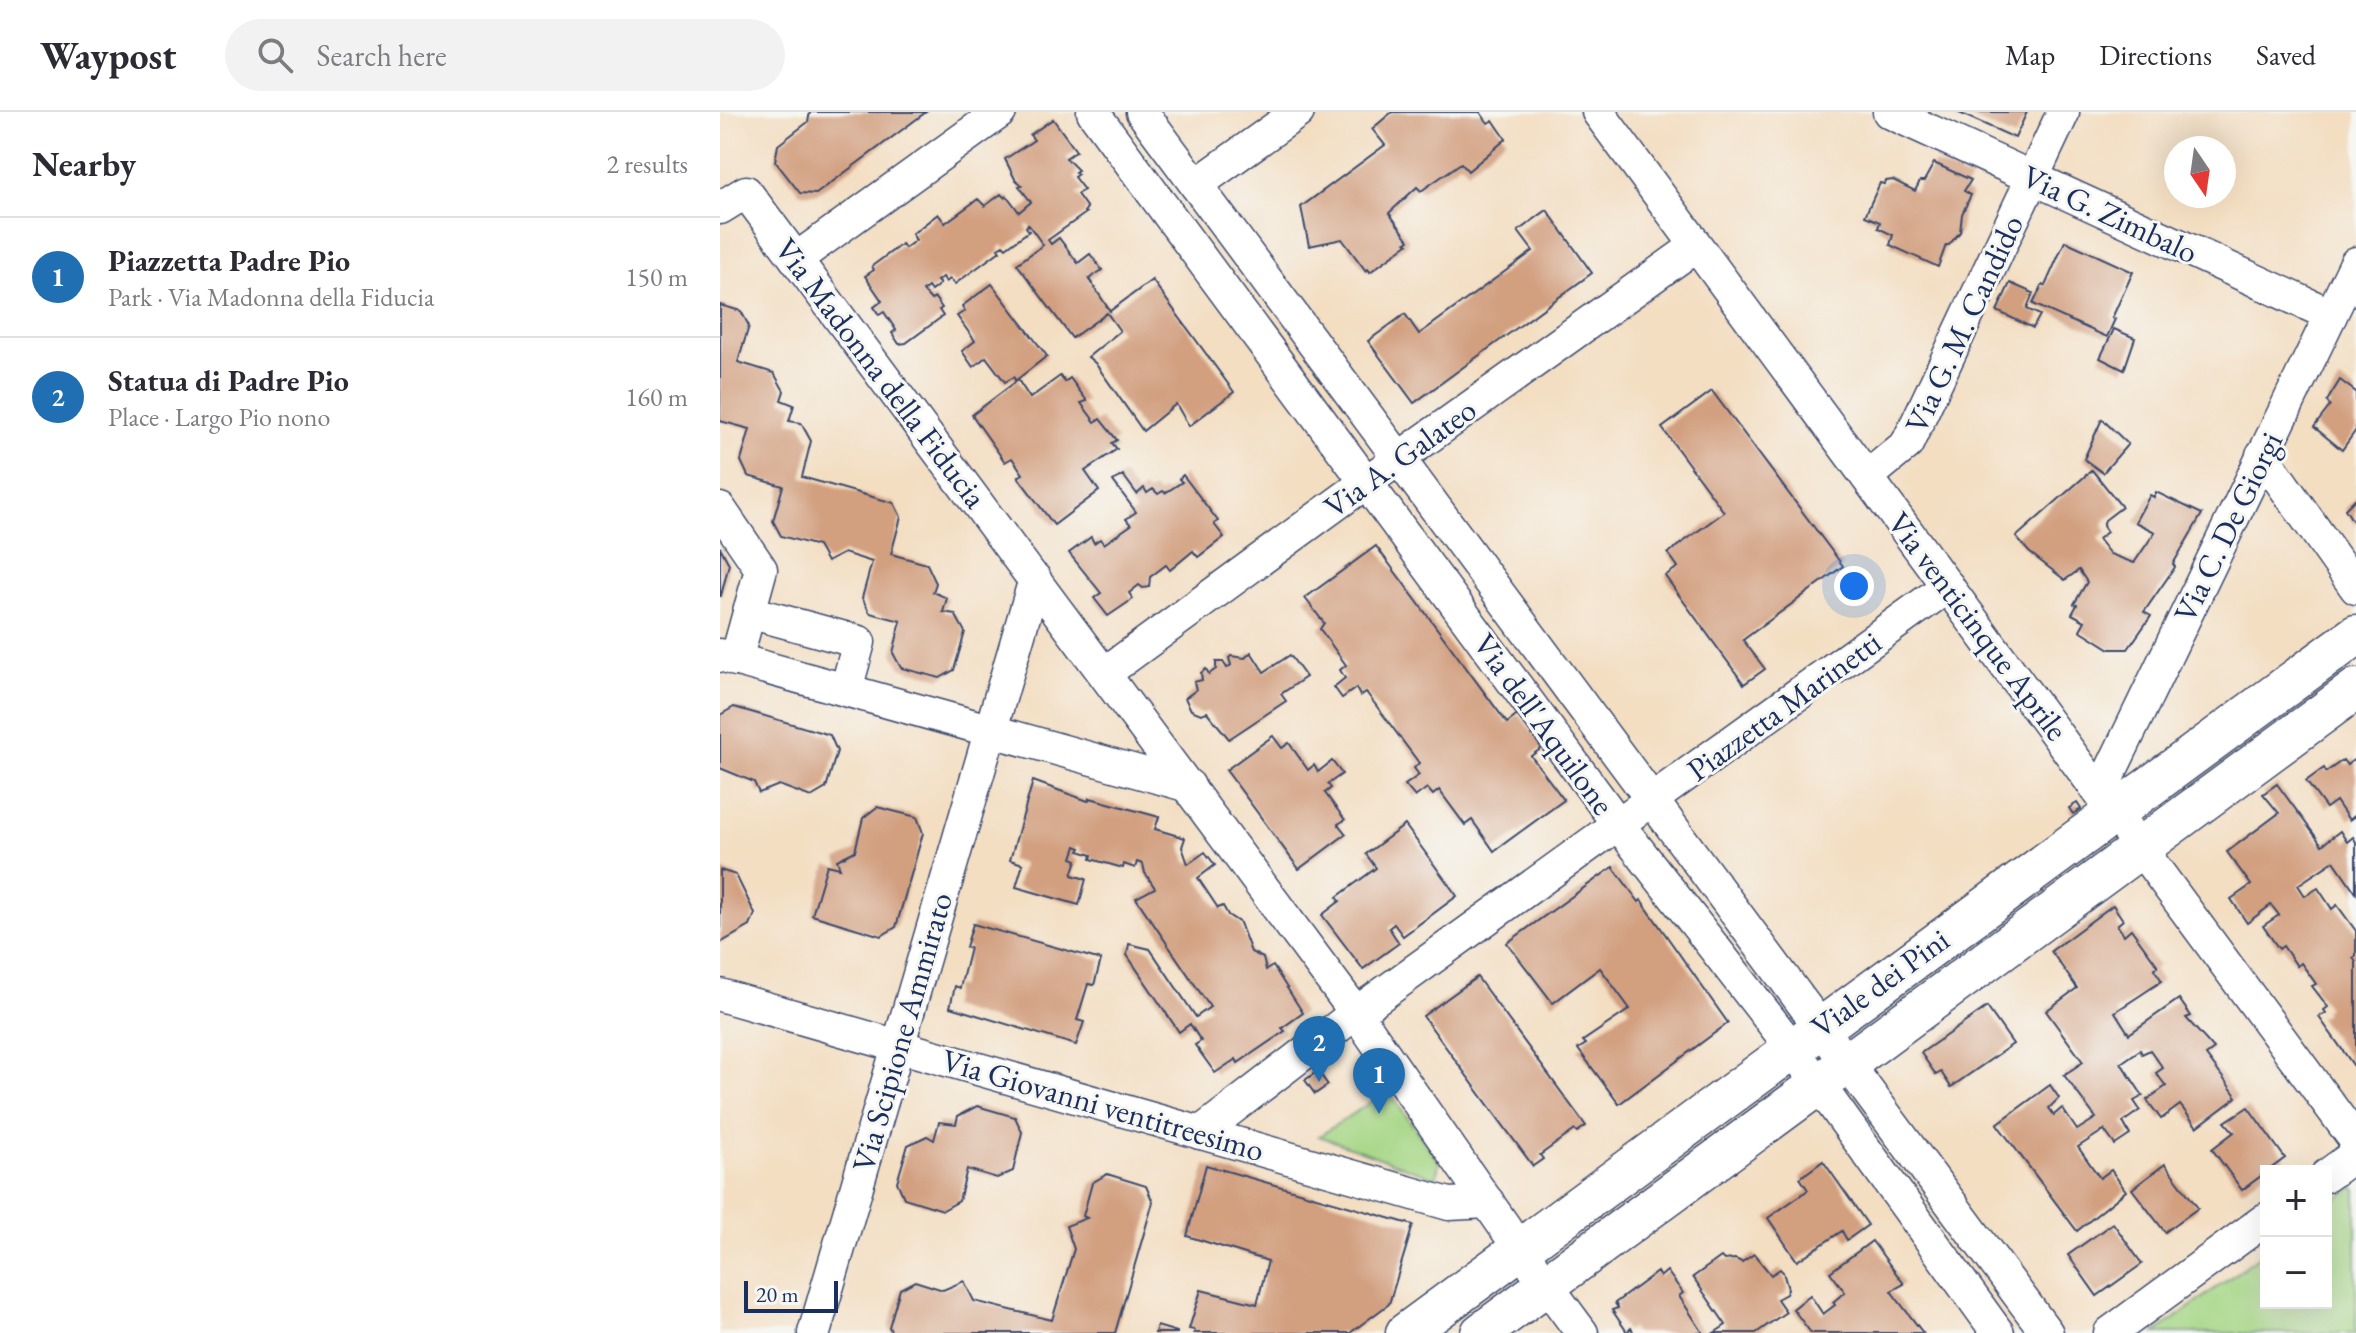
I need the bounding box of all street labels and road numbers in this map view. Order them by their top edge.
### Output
street label: Via G. Zimbalo [2015,155,2205,273]
street label: Via G. M. Candido [1895,208,2033,440]
street label: Via Madonna della Fiducia [766,229,997,517]
street label: Via A. Galateo [1316,389,1484,527]
street label: Via C. De Giorgi [2164,425,2292,629]
street label: Via venticinque Aprile [1878,503,2078,749]
street label: Piazzetta Marinetti [1678,621,1890,791]
street label: Via dell'Aquilone [1464,625,1624,823]
street label: Via Scipione Ammirato [842,887,962,1177]
street label: Viale dei Pini [1802,919,1958,1047]
street label: Via Giovanni ventitreesimo [937,1039,1269,1171]

